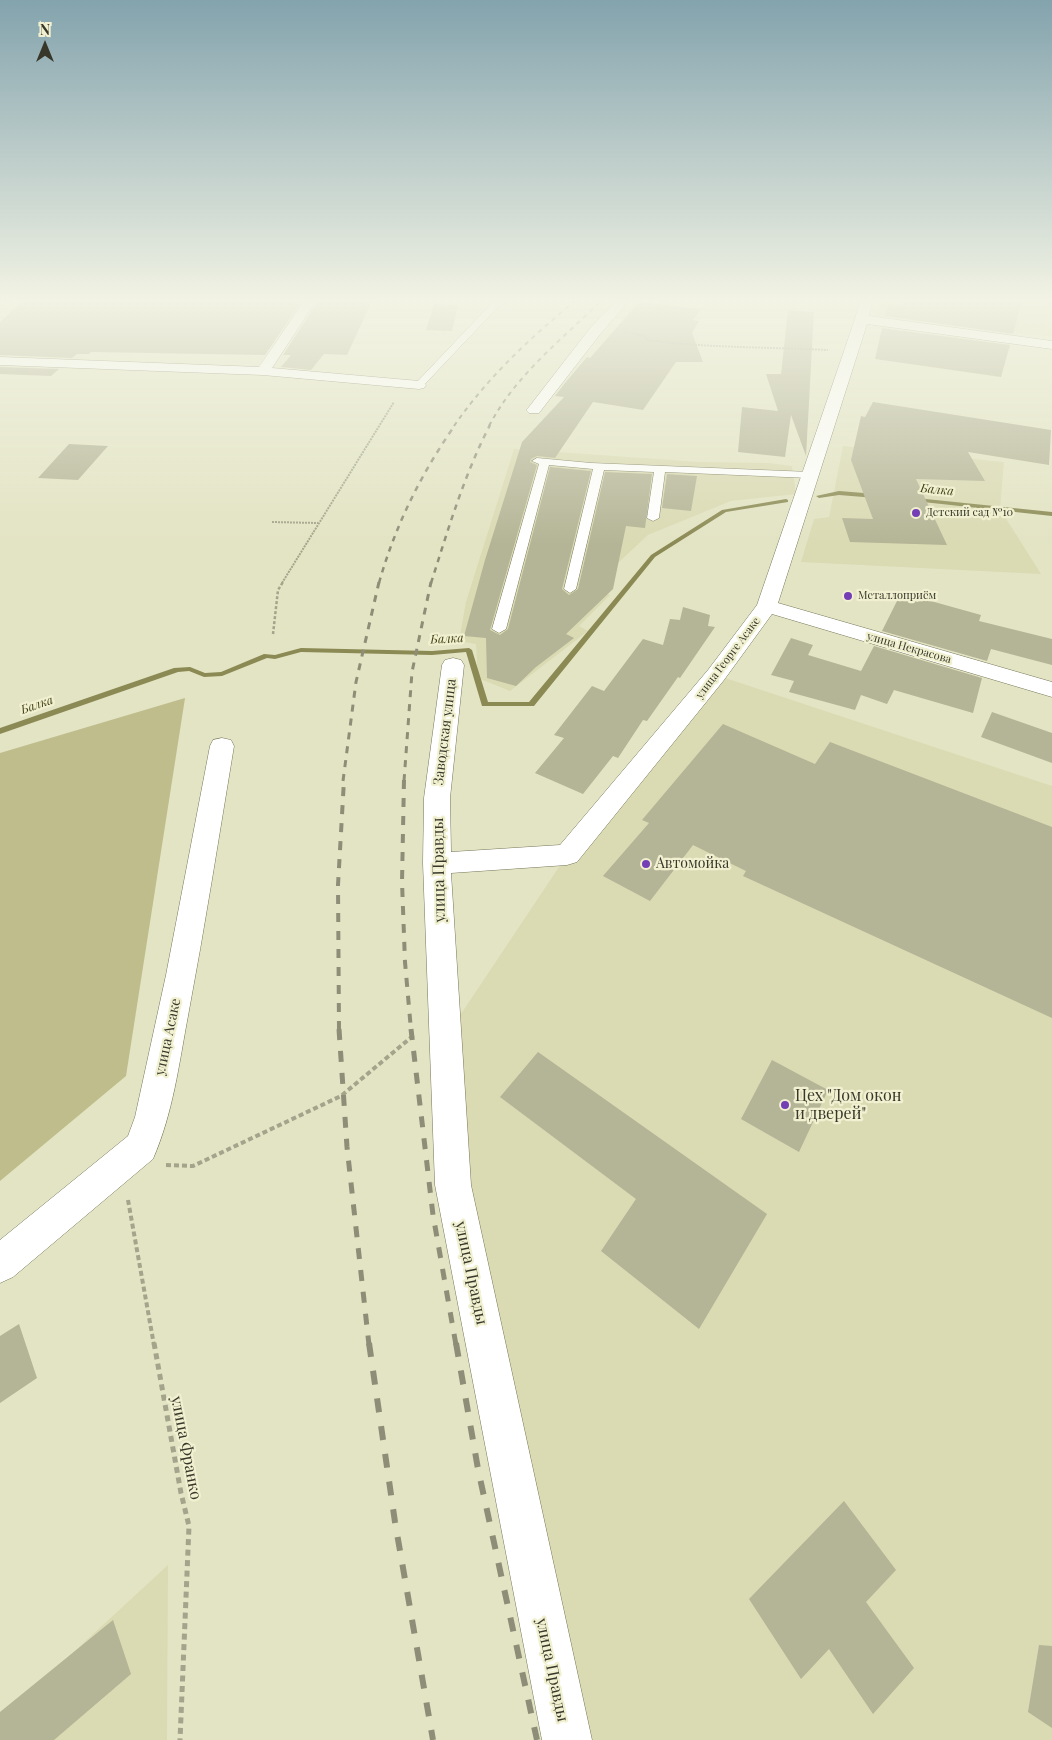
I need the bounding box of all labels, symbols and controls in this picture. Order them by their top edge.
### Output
north arrow [20,20,70,70]
text: N [40,20,50,39]
water label: Балка [920,481,954,499]
place label: Детский сад №10 [926,506,1013,520]
marker: Детский сад №10 [910,507,922,519]
place label: Металлоприём [858,589,936,603]
marker: Металлоприём [842,590,854,602]
street label: улица Георге Асаке [693,615,763,701]
street label: улица Некрасова [865,630,953,666]
water label: Балка [430,631,464,647]
street label: Заводская улица [430,678,460,786]
water label: Балка [19,693,55,717]
street label: улица Правды [428,817,450,923]
place label: Автомойка [656,856,729,872]
marker: Автомойка [640,858,652,870]
street label: улица Асаке [152,997,184,1077]
place label: Цех "Дом окон и дверей" [795,1086,902,1124]
marker: Цех "Дом окон и дверей" [779,1099,791,1111]
street label: улица Правды [451,1219,491,1327]
street label: улица Франко [167,1394,205,1502]
street label: улица Правды [532,1616,572,1724]

